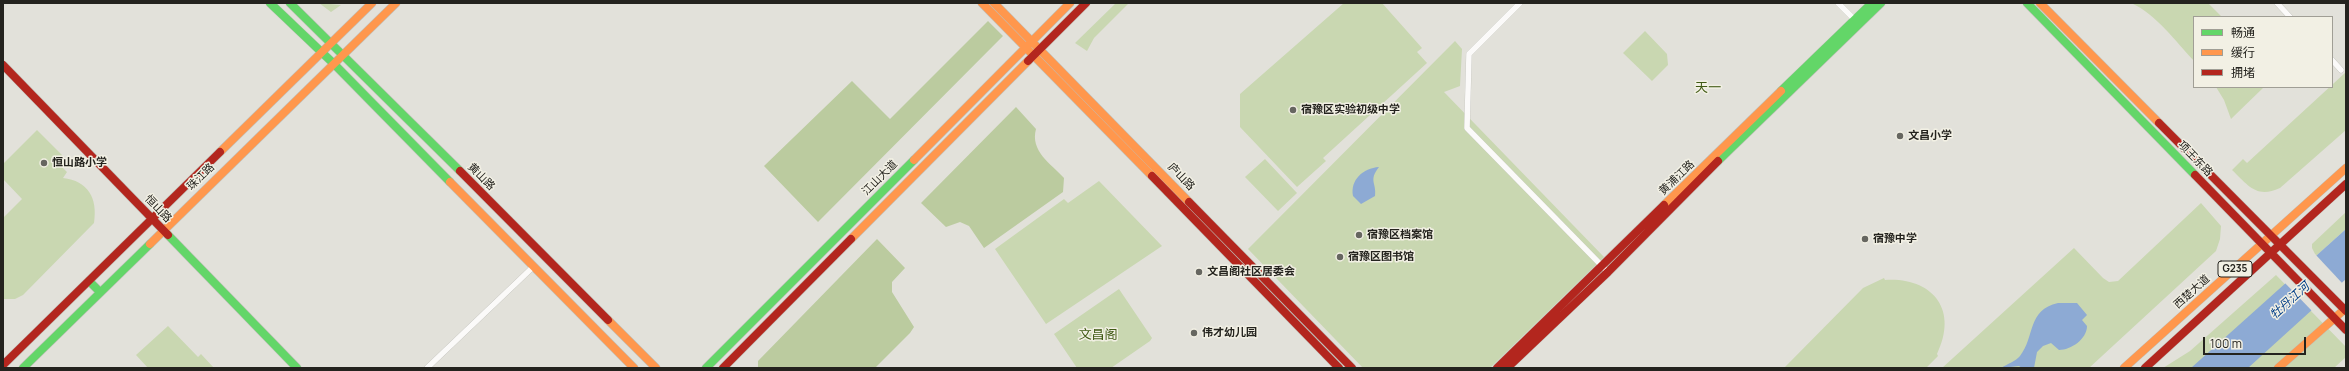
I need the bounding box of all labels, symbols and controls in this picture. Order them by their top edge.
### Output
legend [2193,16,2333,88]
text: 畅通 [2231,24,2255,41]
text: 缓行 [2231,44,2255,61]
text: 拥堵 [2231,64,2255,81]
district label: 天一 [1695,80,1721,96]
place label: 宿豫区实验初级中学 [1301,103,1400,117]
marker: 宿豫区实验初级中学 [1288,105,1298,115]
place label: 文昌小学 [1908,129,1952,143]
marker: 文昌小学 [1895,131,1905,141]
street label: 项王东路 [2175,139,2215,179]
place label: 恒山路小学 [52,156,107,170]
marker: 恒山路小学 [39,158,49,168]
street label: 江山大道 [860,158,900,198]
street label: 黄浦江路 [1657,158,1697,198]
street label: 珠江路 [185,161,217,193]
street label: 黄山路 [465,161,497,193]
street label: 庐山路 [1165,161,1197,193]
street label: 恒山路 [142,193,174,225]
place label: 宿豫区档案馆 [1367,228,1433,242]
marker: 宿豫区档案馆 [1354,230,1364,240]
place label: 宿豫中学 [1873,232,1917,246]
marker: 宿豫中学 [1860,234,1870,244]
place label: 宿豫区图书馆 [1348,250,1414,264]
marker: 宿豫区图书馆 [1335,252,1345,262]
road number: G235 [2218,261,2252,277]
place label: 文昌阁社区居委会 [1207,265,1295,279]
marker: 文昌阁社区居委会 [1194,267,1204,277]
street label: 西楚大道 [2171,272,2213,312]
water label: 牡丹江河 [2267,280,2313,322]
place label: 伟才幼儿园 [1202,326,1257,340]
district label: 文昌阁 [1079,327,1117,343]
marker: 伟才幼儿园 [1189,328,1199,338]
scale bar [2205,329,2308,355]
text: 100 m [2210,335,2242,352]

